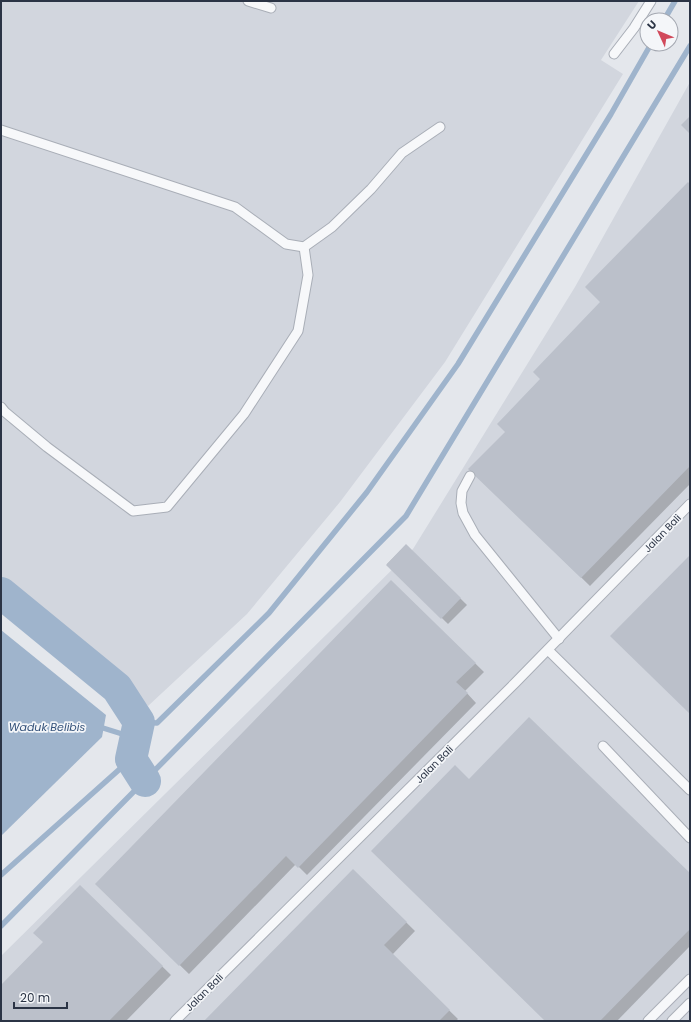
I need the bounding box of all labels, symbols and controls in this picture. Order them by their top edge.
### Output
north arrow [639,12,679,52]
text: U [643,17,660,33]
street label: Jalan Bali [640,511,684,556]
water label: Waduk Belibis [9,719,85,735]
street label: Jalan Bali [412,742,457,787]
street label: Jalan Bali [182,970,227,1015]
scale bar [14,984,67,1010]
text: 20 m [20,989,50,1006]

